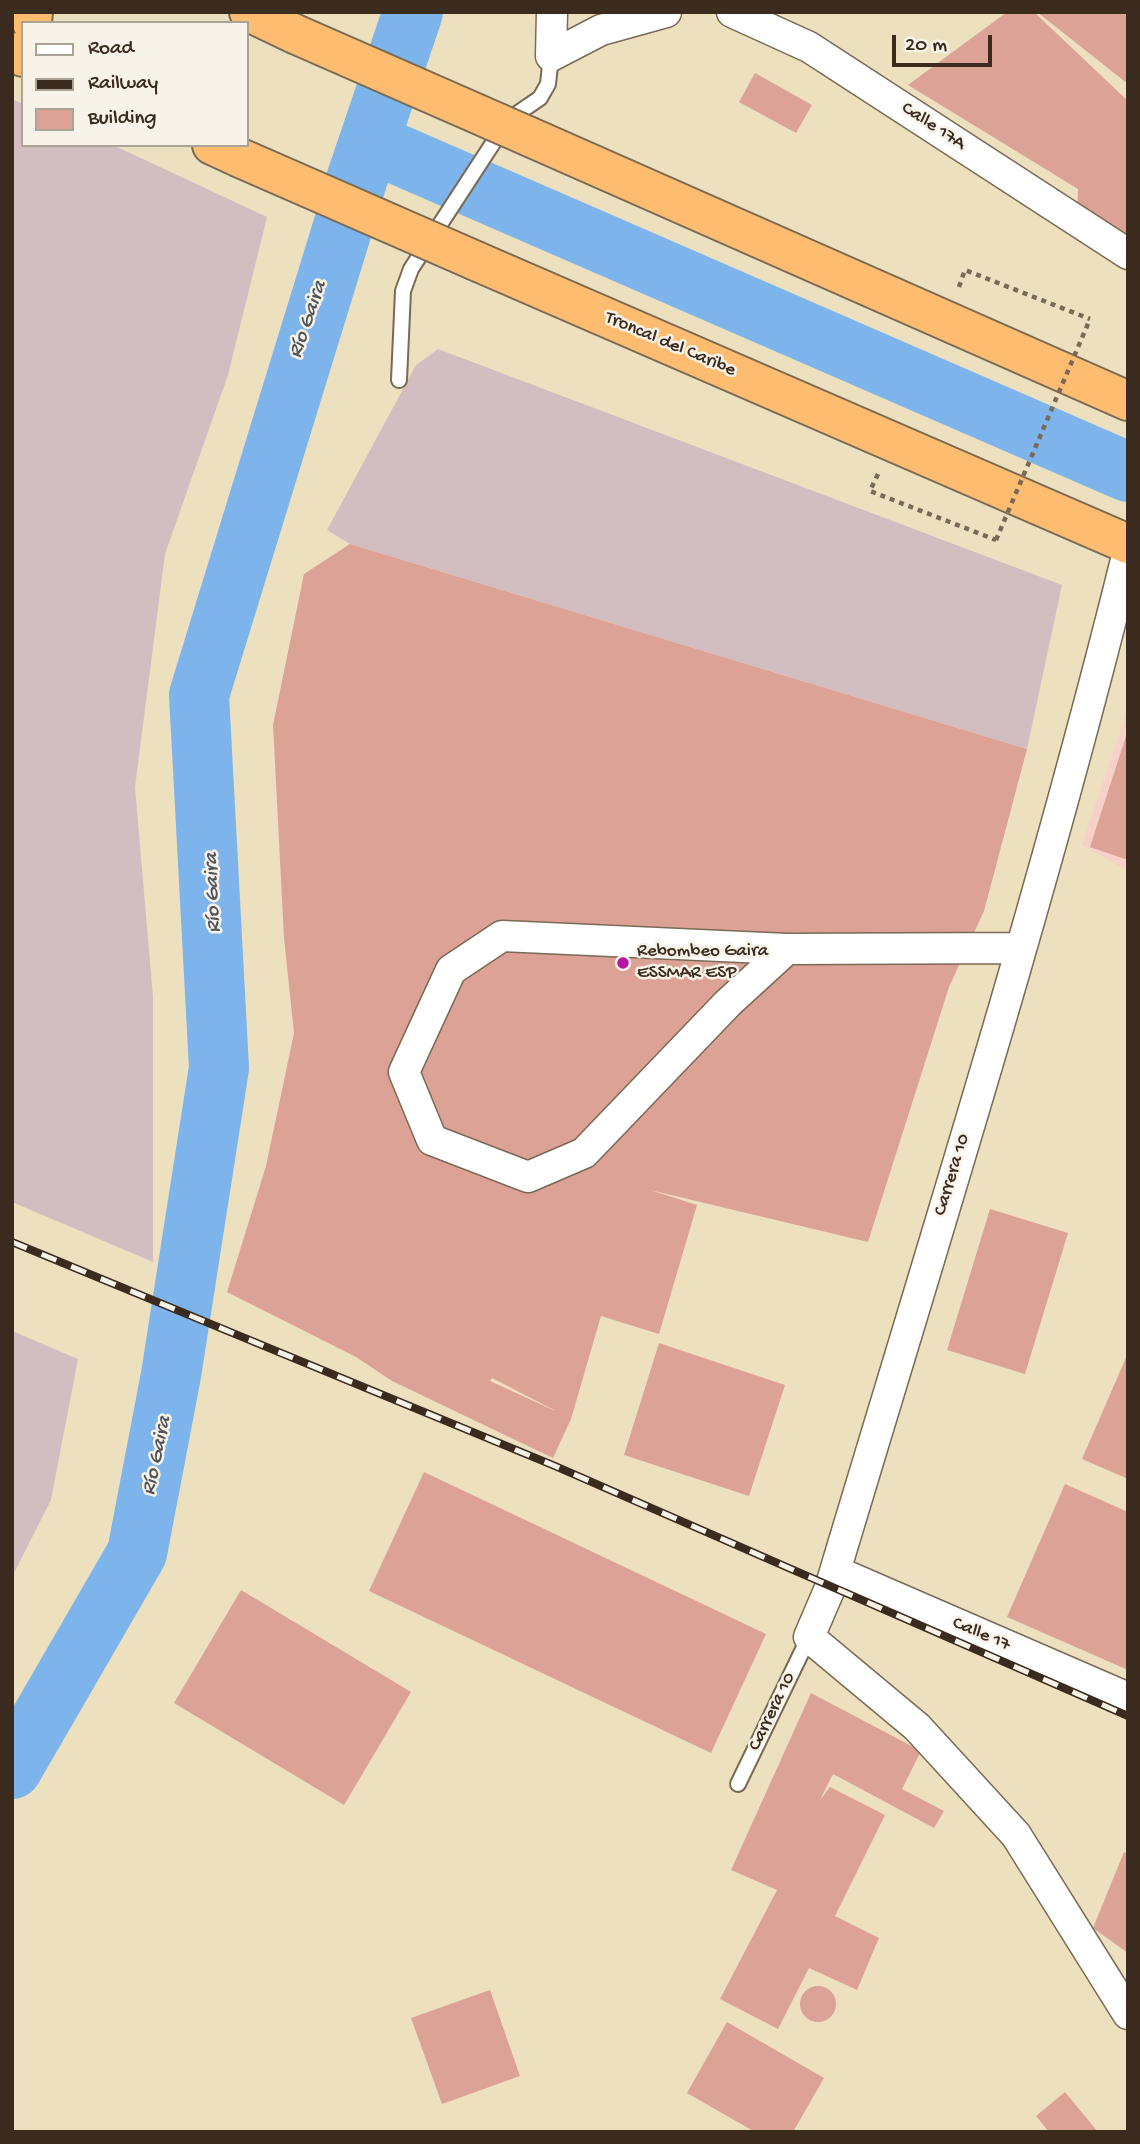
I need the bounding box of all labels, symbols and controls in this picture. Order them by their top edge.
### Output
legend [21,21,248,147]
scale bar [895,21,995,65]
text: 20 m [905,34,947,59]
text: Road [88,37,134,62]
text: Railway [88,72,158,97]
street label: Calle 17A [896,98,970,156]
text: Building [88,107,157,132]
water label: Río Gaira [284,278,334,362]
street label: Troncal del Caribe [601,307,739,383]
water label: Río Gaira [200,853,228,933]
place label: Rebombeo Gaira ESSMAR ESP [637,941,768,985]
marker: Rebombeo Gaira ESSMAR ESP [615,955,631,971]
street label: Carrera 10 [930,1131,976,1219]
water label: Río Gaira [137,1414,179,1498]
street label: Calle 17 [948,1613,1014,1657]
street label: Carrera 10 [744,1669,802,1755]

